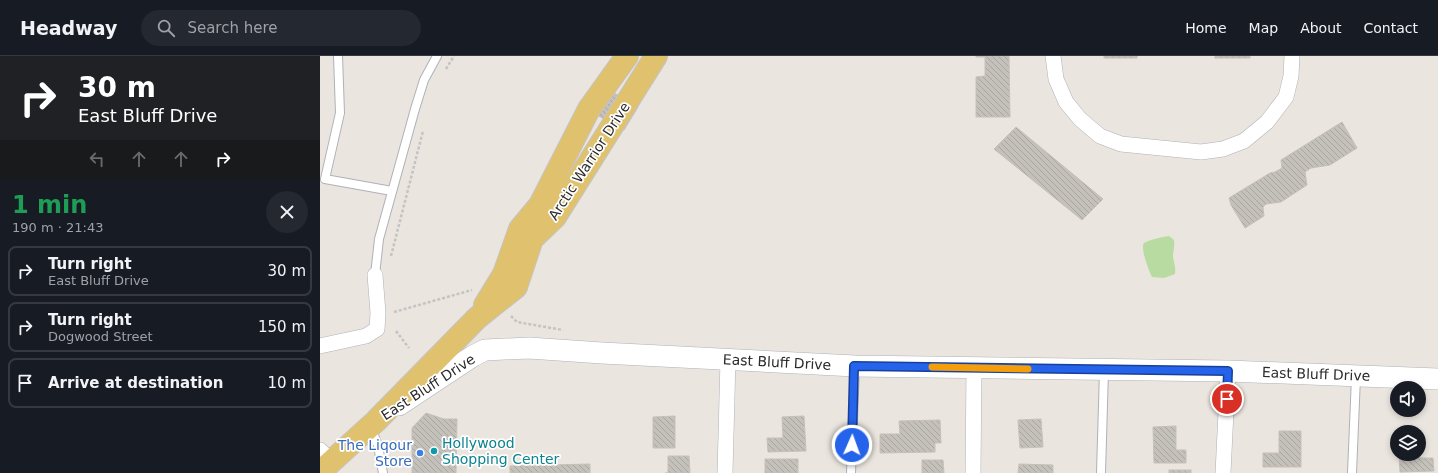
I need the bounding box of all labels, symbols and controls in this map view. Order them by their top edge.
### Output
search box [141,10,421,46]
text: Headway [20,17,117,39]
icon: search [155,17,177,39]
text: Search here [187,19,278,37]
text: Home [1185,20,1227,36]
text: Map [1249,20,1278,36]
text: About [1300,20,1342,36]
text: Contact [1364,20,1418,36]
text: 30 m [78,71,156,104]
icon: right [12,72,64,124]
street label: Arctic Warrior Drive [545,99,633,223]
text: East Bluff Drive [78,105,217,126]
icon: left [86,148,108,170]
icon: ahead [128,148,150,170]
icon: ahead [170,148,192,170]
icon: right [212,148,234,170]
text: 1 min [12,191,87,219]
button: close [266,191,308,233]
text: 190 m · 21:43 [12,220,103,235]
text: Turn right [48,255,132,273]
icon: right [14,260,36,282]
text: 30 m [268,262,306,280]
text: East Bluff Drive [48,273,149,288]
text: Turn right [48,311,132,329]
icon: right [14,316,36,338]
text: 150 m [258,318,306,336]
text: Dogwood Street [48,329,153,344]
street label: East Bluff Drive [378,351,478,423]
street label: East Bluff Drive [722,351,832,373]
street label: East Bluff Drive [1262,364,1370,384]
icon: arrive [14,372,36,394]
text: Arrive at destination [48,374,223,392]
text: 10 m [268,374,306,392]
map controls [1390,381,1426,461]
button: sound [1390,381,1426,417]
pin [1210,382,1244,416]
icon: arrive [1216,388,1238,410]
position arrow [831,424,873,466]
button: layers [1390,425,1426,461]
place label: Hollywood Shopping Center [442,435,560,467]
place label: The Liqour Store [337,437,412,469]
marker: Hollywood Shopping Center [429,446,439,456]
marker: The Liqour Store [415,448,425,458]

